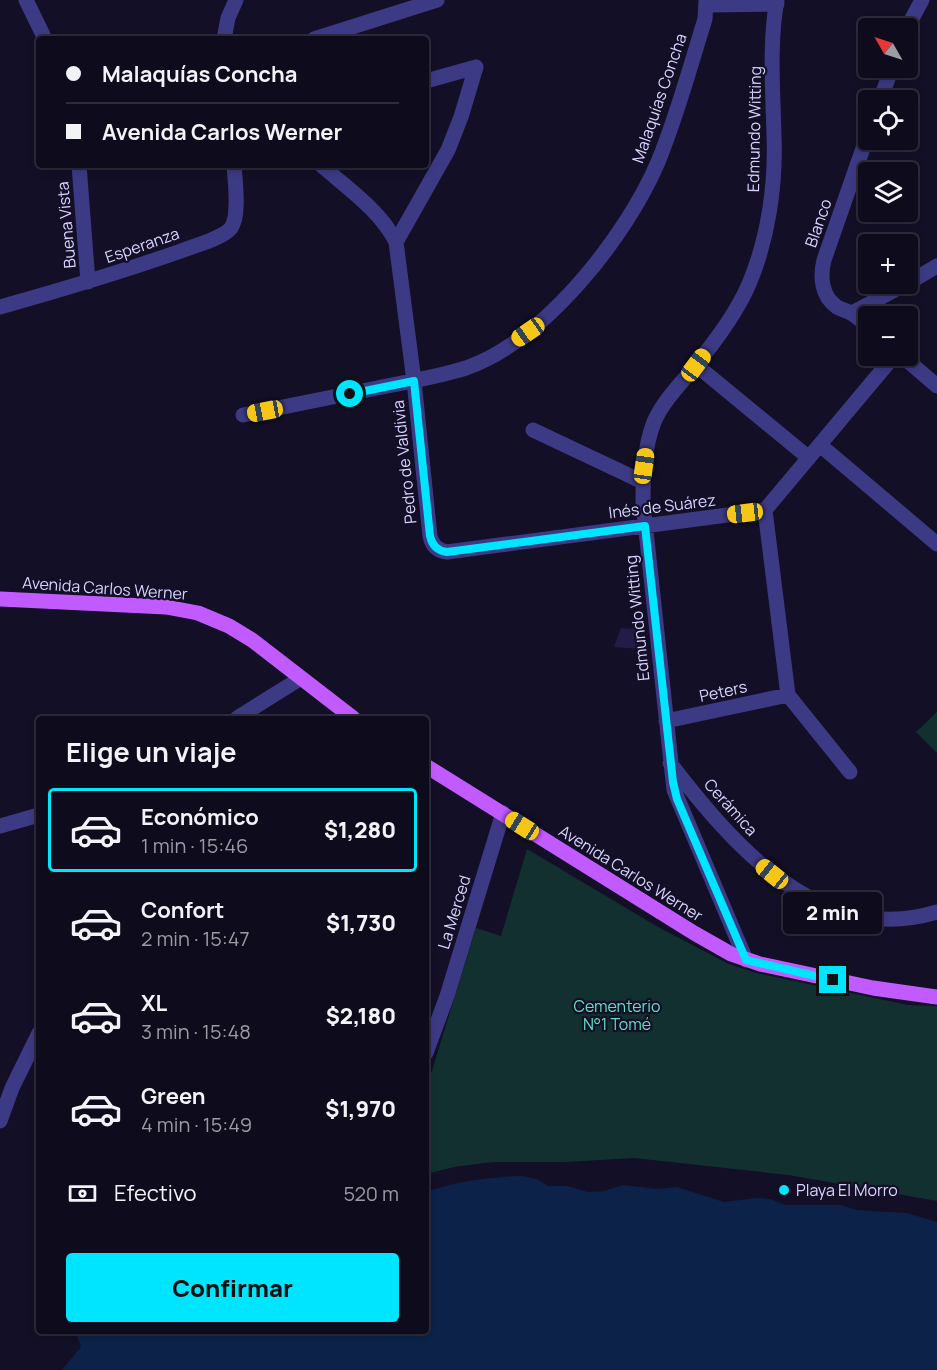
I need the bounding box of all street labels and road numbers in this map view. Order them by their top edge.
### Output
street label: Malaquías Concha [626,30,692,166]
street label: Edmundo Witting [742,66,766,192]
street label: Buena Vista [51,181,81,269]
street label: Blanco [799,196,837,250]
street label: Esperanza [102,222,182,268]
street label: Pedro de Valdivia [387,399,421,525]
street label: Inés de Suárez [607,489,717,523]
street label: Edmundo Witting [619,554,655,682]
street label: Avenida Carlos Werner [22,571,189,605]
street label: Peters [697,675,749,707]
street label: Cerámica [699,774,763,840]
street label: Avenida Carlos Werner [555,820,707,926]
street label: La Merced [432,872,476,952]

